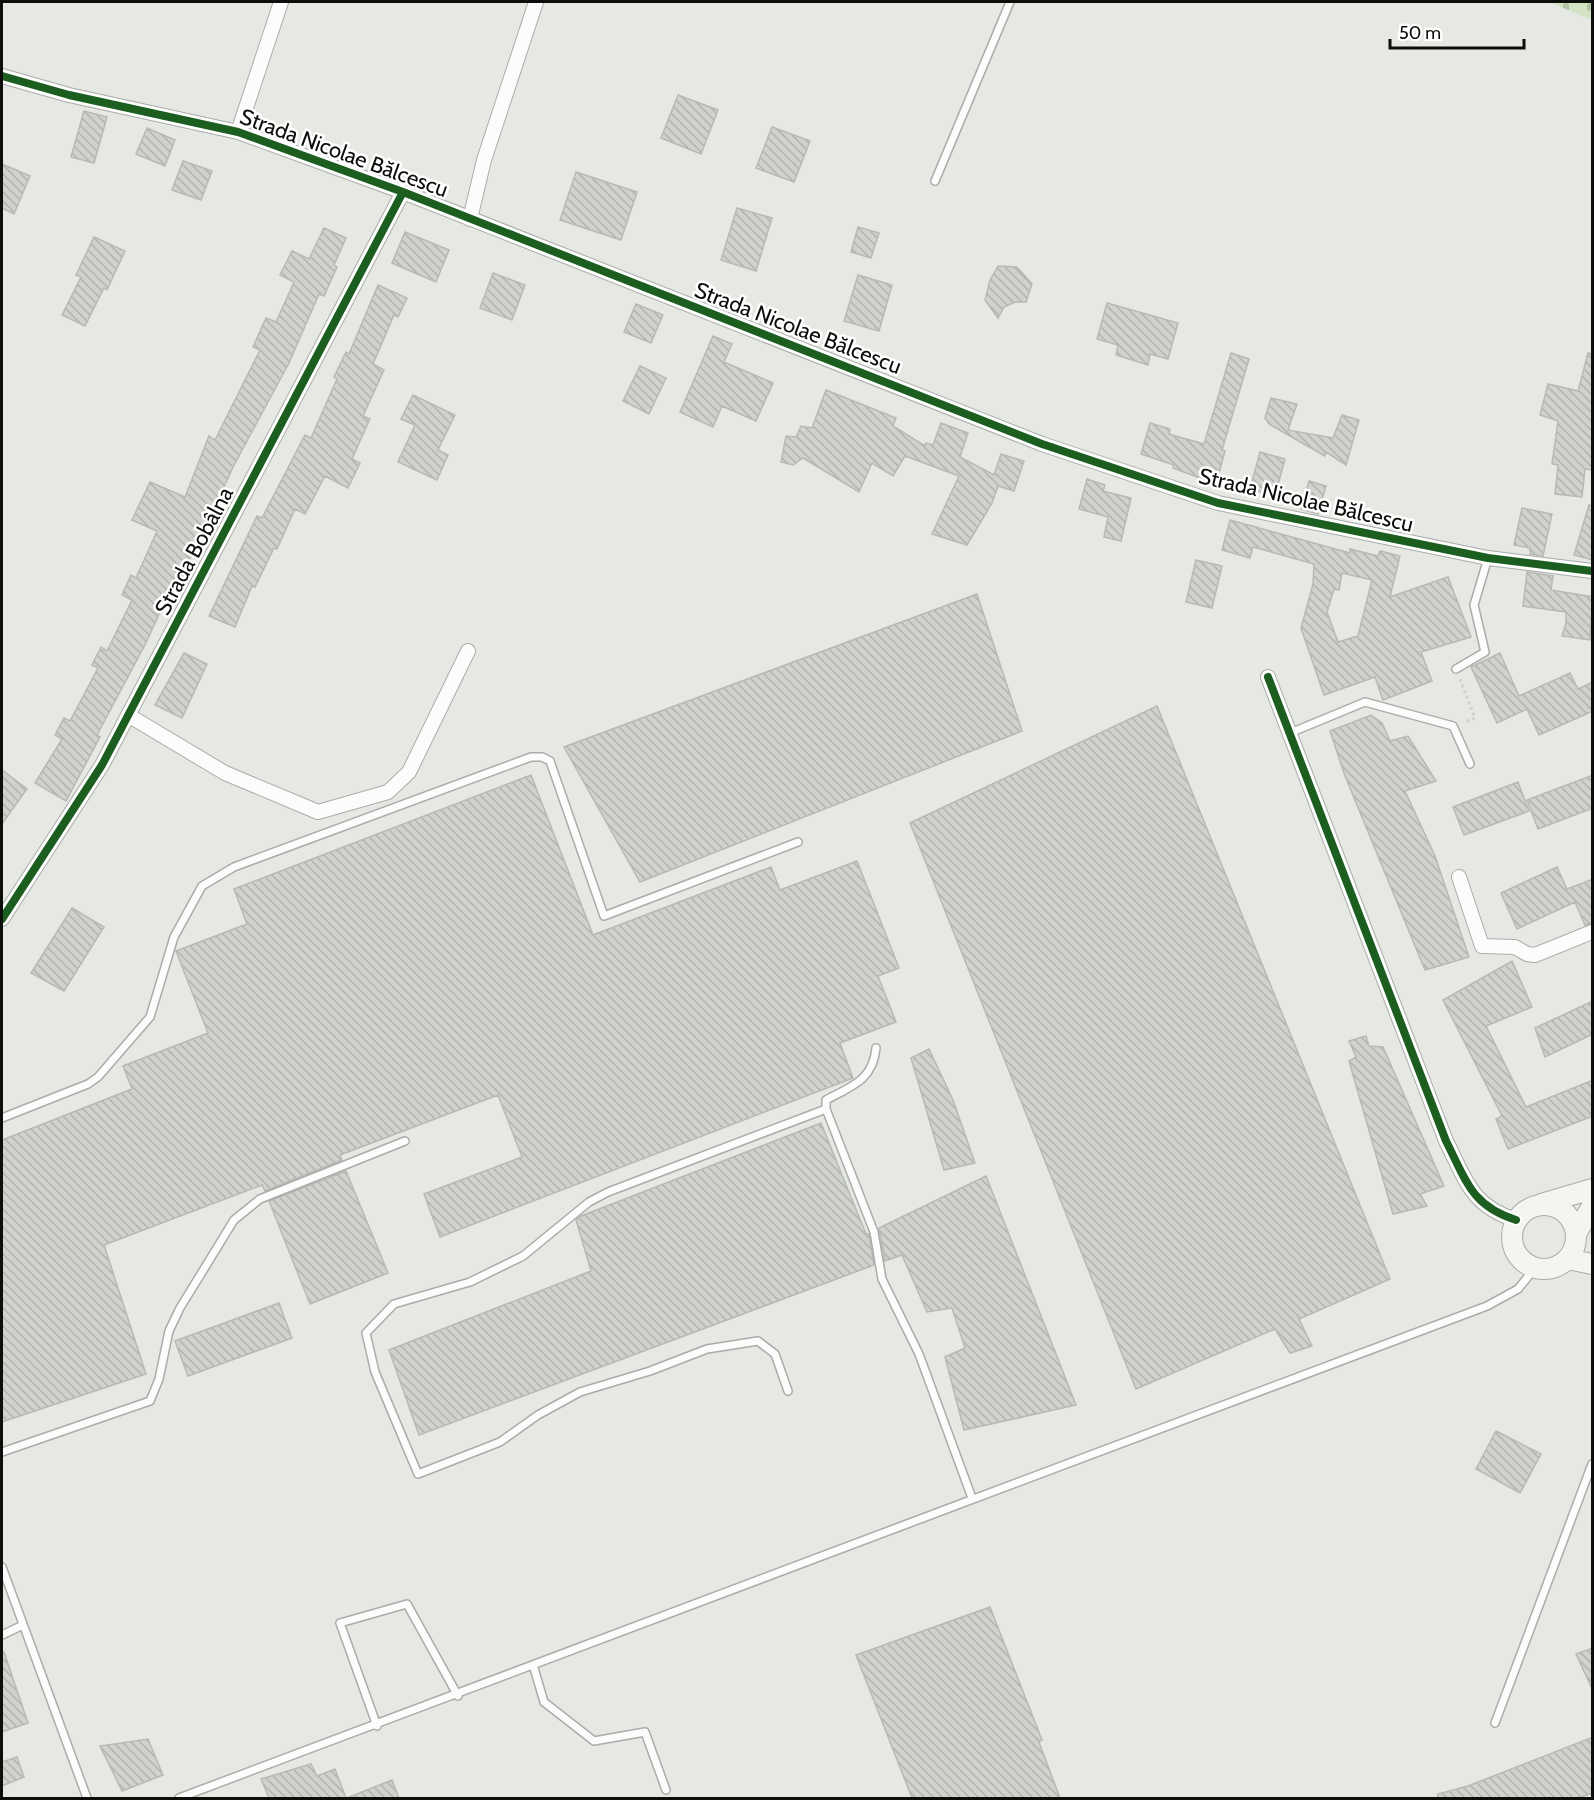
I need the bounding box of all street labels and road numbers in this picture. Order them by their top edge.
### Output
street label: Strada Nicolae Bălcescu [236,103,452,203]
street label: Strada Nicolae Bălcescu [691,276,905,380]
street label: Strada Nicolae Bălcescu [1196,462,1416,538]
street label: Strada Bobâlna [149,482,239,620]

